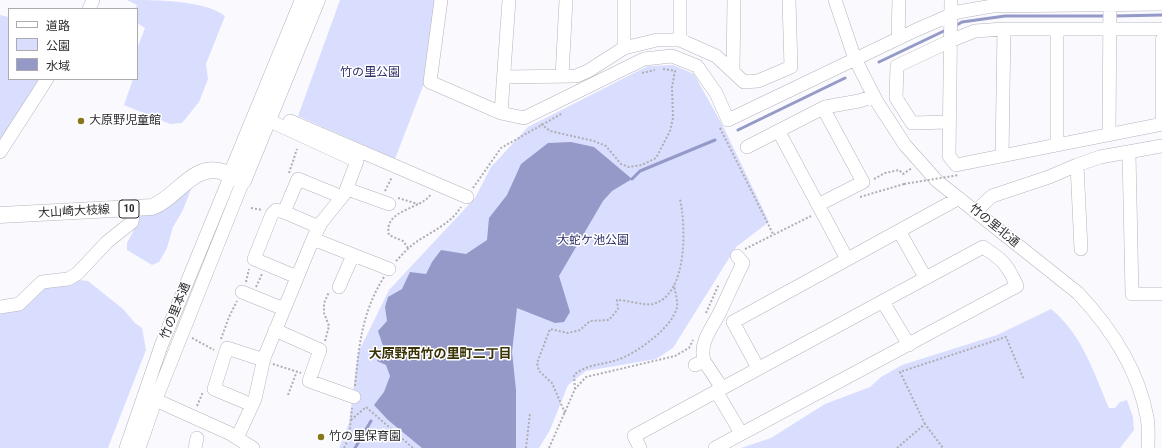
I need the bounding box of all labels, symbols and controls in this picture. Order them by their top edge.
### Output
legend [8,8,138,80]
text: 道路 [46,19,70,33]
text: 公園 [46,39,70,53]
text: 水域 [46,59,70,73]
park label: 竹の里公園 [340,66,400,80]
place label: 大原野児童館 [89,114,161,128]
marker: 大原野児童館 [76,116,86,126]
road number: 10 [119,200,139,218]
street label: 竹の里北通 [966,202,1022,250]
street label: 大山崎大枝線 [38,203,110,221]
park label: 大蛇ケ池公園 [557,234,629,248]
street label: 竹の里本通 [158,280,194,342]
district label: 大原野西竹の里町二丁目 [369,347,511,363]
place label: 竹の里保育園 [329,430,401,444]
marker: 竹の里保育園 [316,432,326,442]

